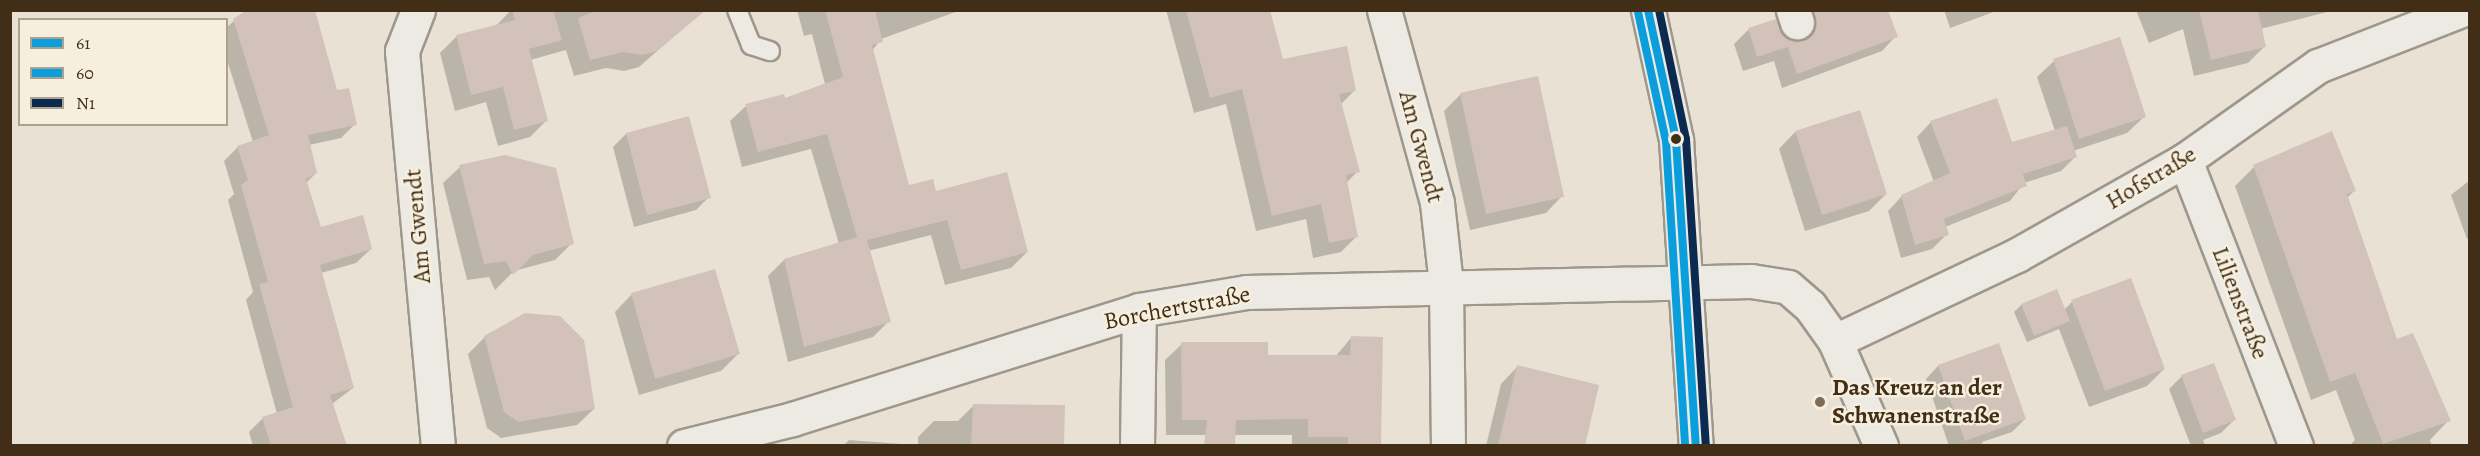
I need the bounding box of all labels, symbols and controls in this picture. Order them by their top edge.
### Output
legend [18,18,228,126]
text: 61 [76,31,90,55]
text: 60 [76,61,94,85]
street label: Am Gwendt [1392,88,1450,206]
text: N1 [76,91,95,115]
unlabelled marker [1670,133,1682,145]
street label: Hofstraße [2101,140,2201,216]
street label: Am Gwendt [399,167,437,285]
street label: Lilienstraße [2205,243,2275,363]
street label: Borchertstraße [1101,280,1253,336]
place label: Das Kreuz an der Schwanenstraße [1832,374,2002,430]
marker: Das Kreuz an der Schwanenstraße [1813,395,1827,409]

